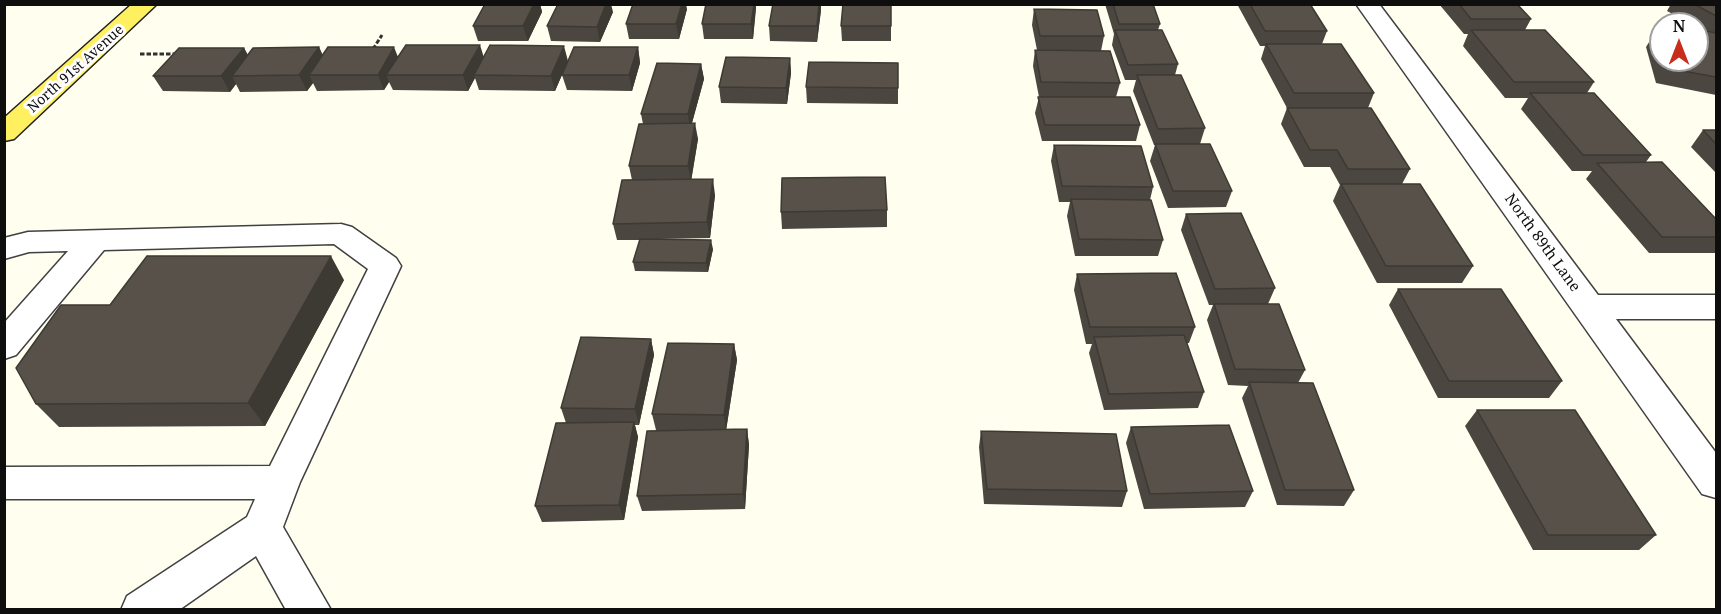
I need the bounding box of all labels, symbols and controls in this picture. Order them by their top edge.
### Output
north arrow [1649,12,1709,72]
text: N [1673,15,1685,37]
street label: North 91st Avenue [25,21,127,117]
street label: North 89th Lane [1500,190,1584,296]

